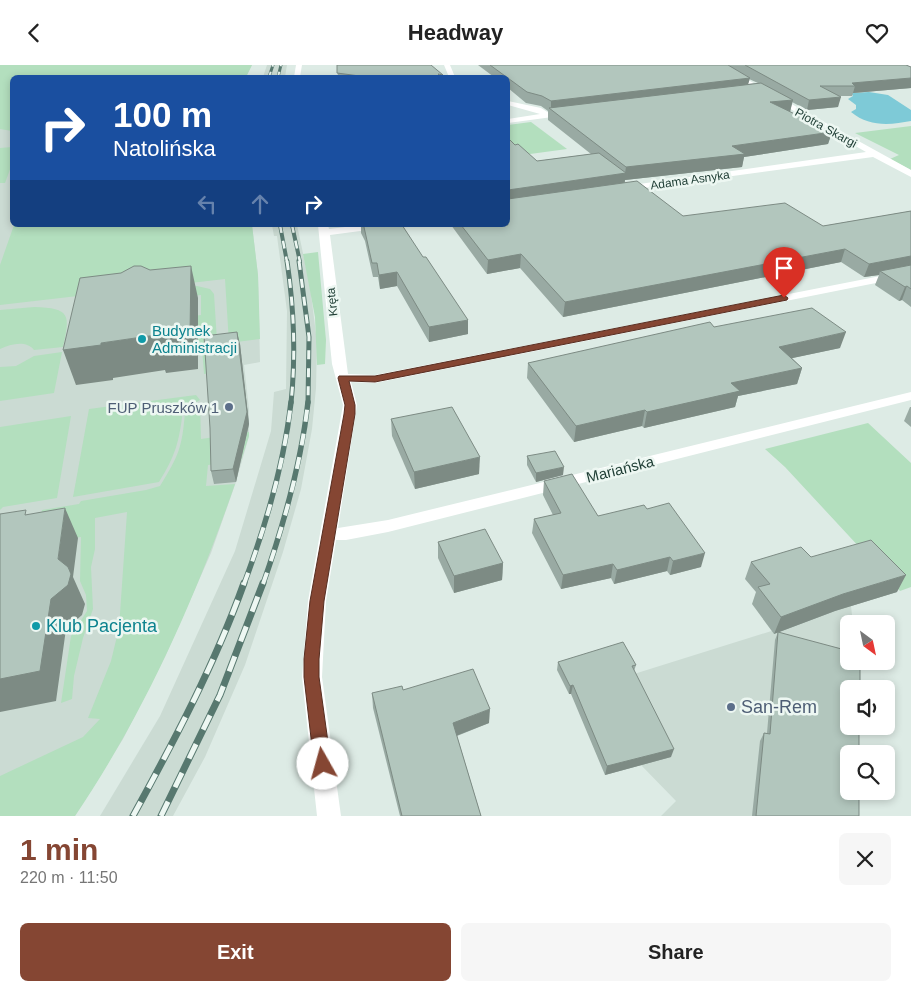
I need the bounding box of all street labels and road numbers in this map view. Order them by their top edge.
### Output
street label: Piotra Skargi [793,105,859,151]
street label: Adama Asnyka [649,167,731,193]
street label: Kręta [324,287,340,317]
street label: Mariańska [584,452,656,486]

